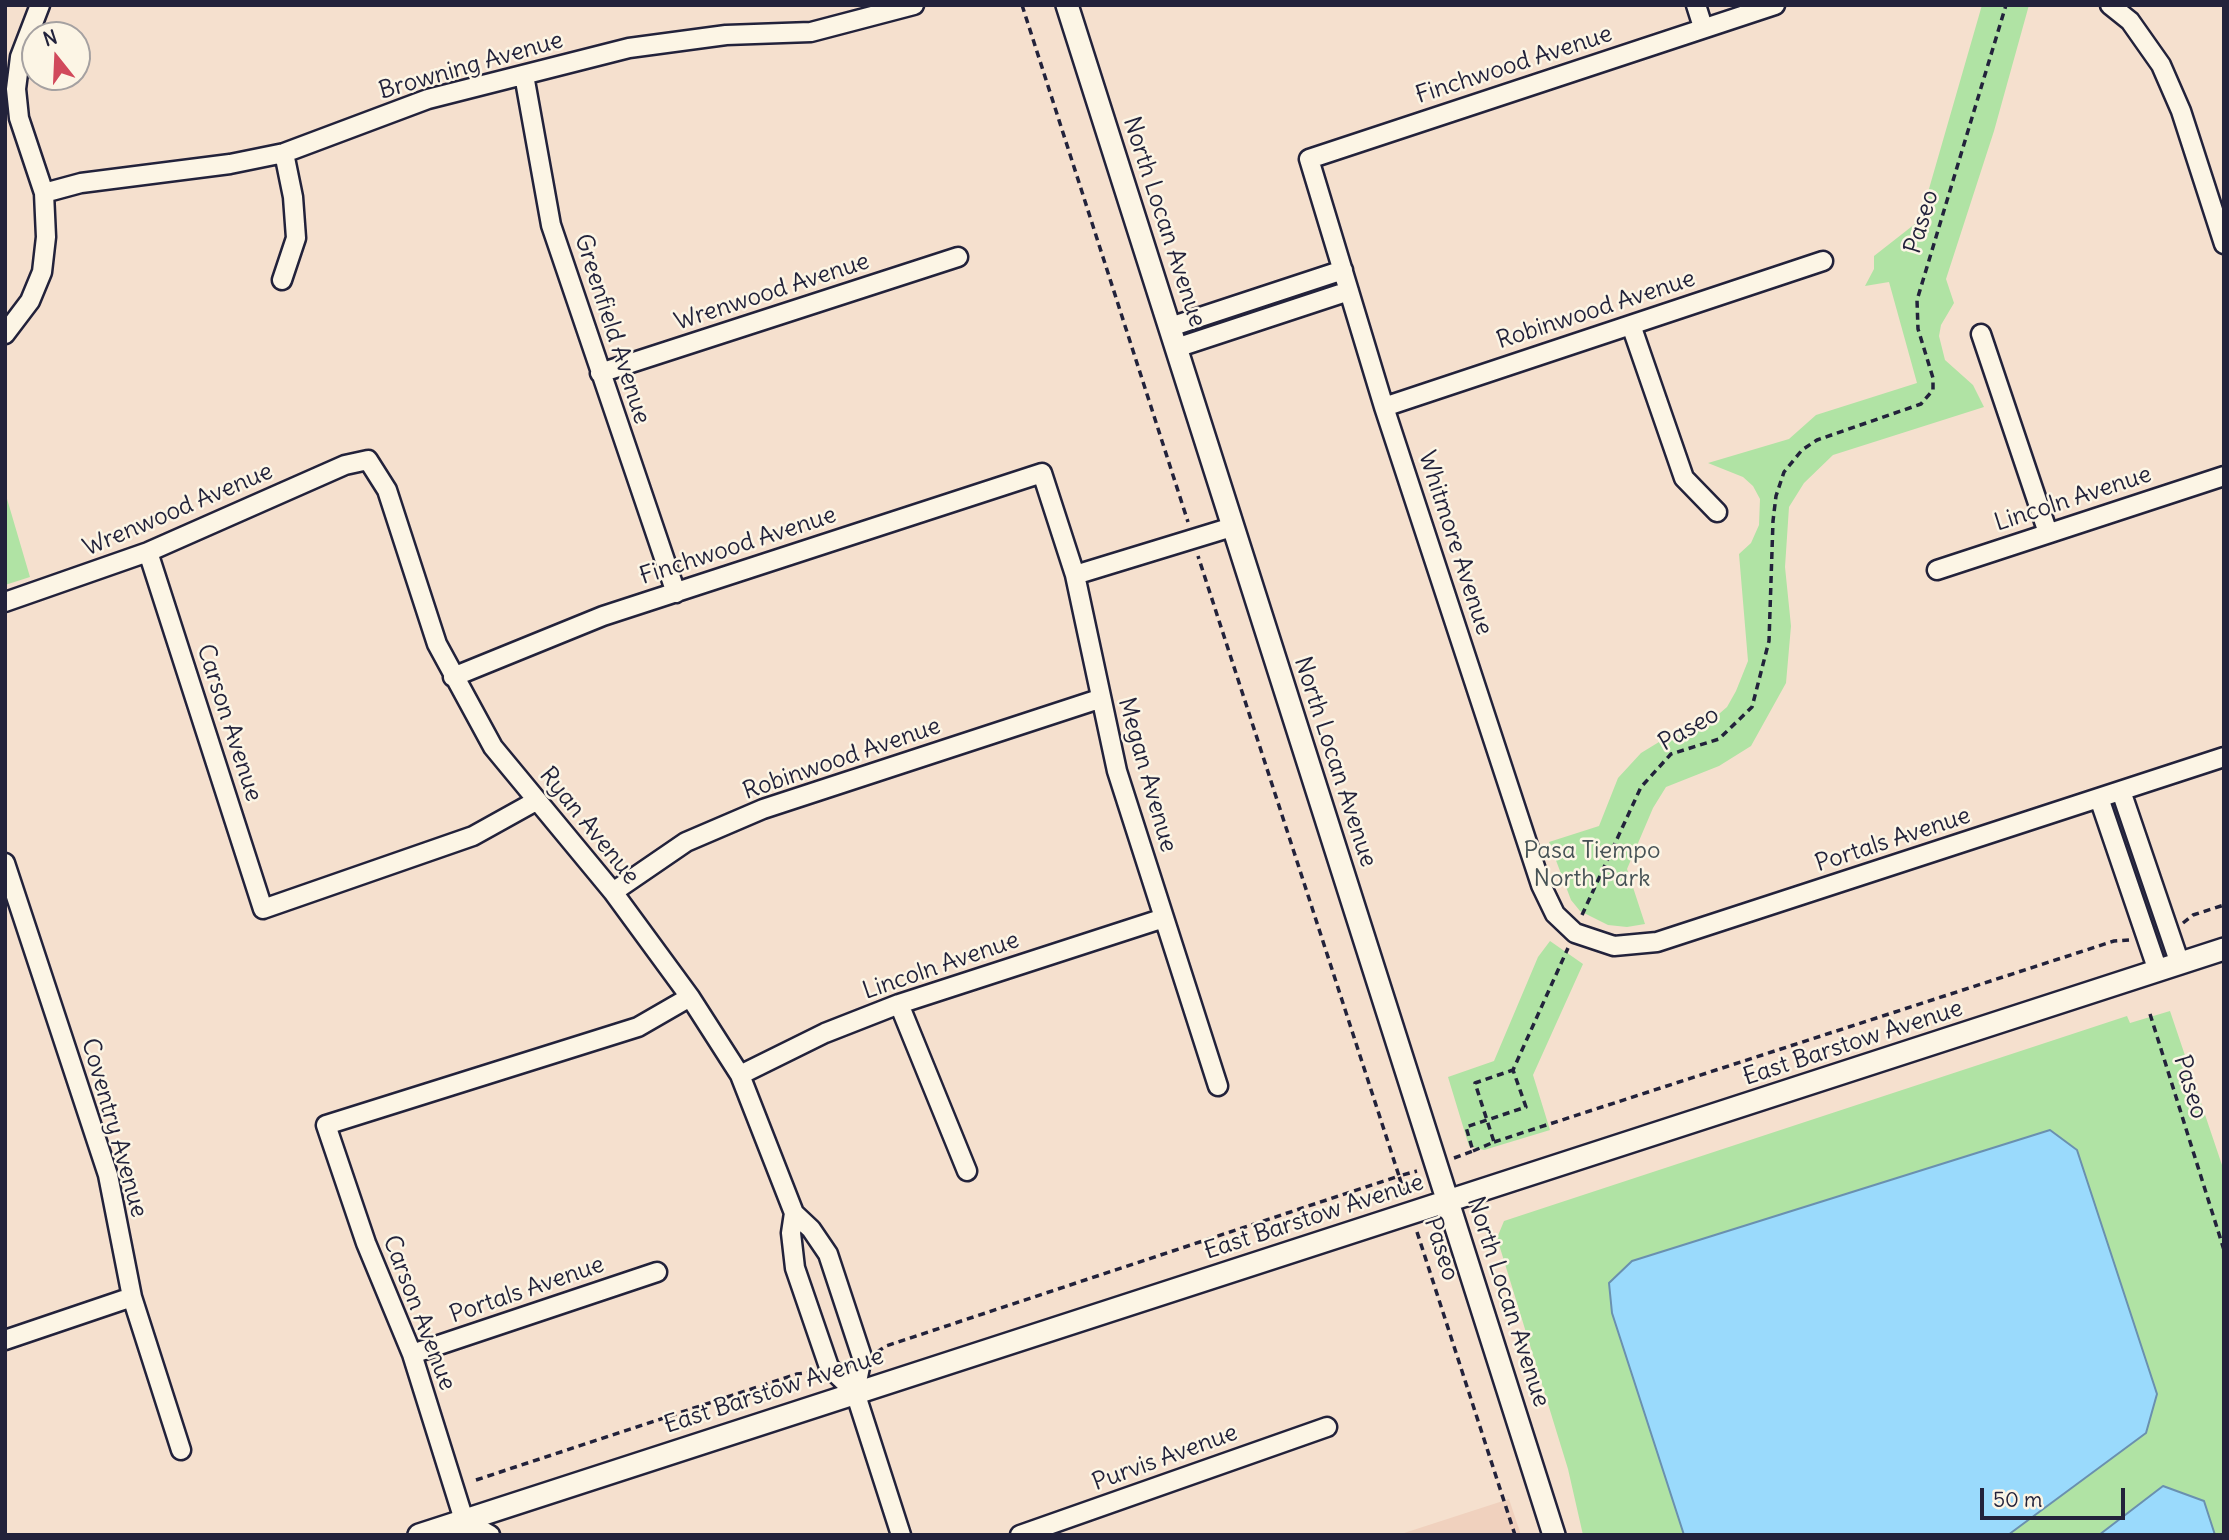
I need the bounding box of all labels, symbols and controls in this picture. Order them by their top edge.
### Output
street label: Finchwood Avenue [1412,20,1616,110]
north arrow [21,21,91,91]
text: N [40,24,60,51]
street label: Browning Avenue [376,26,566,106]
street label: North Locan Avenue [1116,113,1212,331]
street label: Paseo [1899,187,1945,257]
street label: Greenfield Avenue [568,230,656,428]
street label: Wrenwood Avenue [671,247,873,337]
street label: Robinwood Avenue [1493,264,1699,356]
street label: Whitmore Avenue [1412,447,1498,639]
street label: Wrenwood Avenue [79,457,277,563]
street label: Lincoln Avenue [1991,460,2155,538]
street label: Finchwood Avenue [636,501,840,591]
street label: Carson Avenue [190,641,268,805]
street label: North Locan Avenue [1287,653,1383,871]
street label: Megan Avenue [1111,694,1183,856]
street label: Paseo [1654,700,1724,758]
street label: Robinwood Avenue [739,712,945,806]
street label: Ryan Avenue [533,762,645,890]
street label: Portals Avenue [1812,801,1974,879]
park label: Pasa Tiempo North Park [1524,837,1660,893]
street label: Lincoln Avenue [859,926,1023,1006]
street label: East Barstow Avenue [1740,994,1966,1092]
street label: Coventry Avenue [75,1035,153,1221]
street label: Paseo [2167,1052,2213,1122]
street label: East Barstow Avenue [1201,1168,1427,1266]
street label: North Locan Avenue [1460,1193,1556,1411]
street label: Paseo [1417,1214,1465,1284]
street label: Carson Avenue [376,1231,462,1395]
street label: Portals Avenue [446,1250,608,1330]
street label: East Barstow Avenue [661,1342,887,1440]
street label: Purvis Avenue [1089,1418,1241,1498]
scale bar [1984,1474,2129,1518]
text: 50 m [1993,1486,2042,1513]

